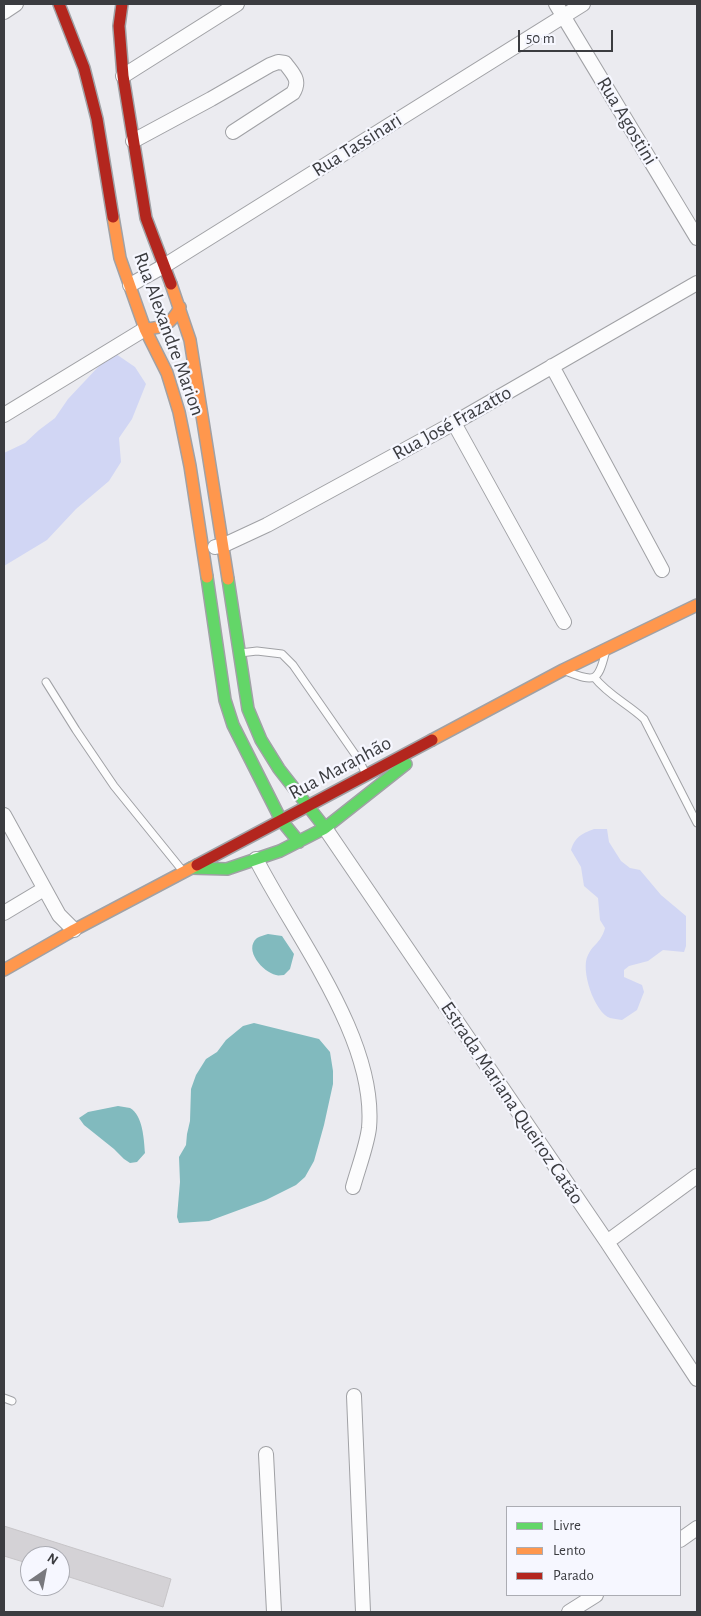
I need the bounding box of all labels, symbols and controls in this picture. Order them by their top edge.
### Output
scale bar [521,20,616,52]
text: 50 m [526,31,555,46]
street label: Rua Agostini [591,73,663,169]
street label: Rua Tassinari [308,108,406,182]
street label: Rua Alexandre Marion [128,249,210,419]
street label: Rua José Frazatto [388,380,516,466]
street label: Rua Maranhão [284,731,396,805]
street label: Estrada Mariana Queiroz Catão [435,997,589,1209]
legend [506,1506,681,1596]
text: Livre [553,1518,581,1533]
text: Lento [553,1543,586,1558]
north arrow [20,1546,70,1596]
text: N [45,1551,61,1568]
text: Parado [553,1568,594,1583]

